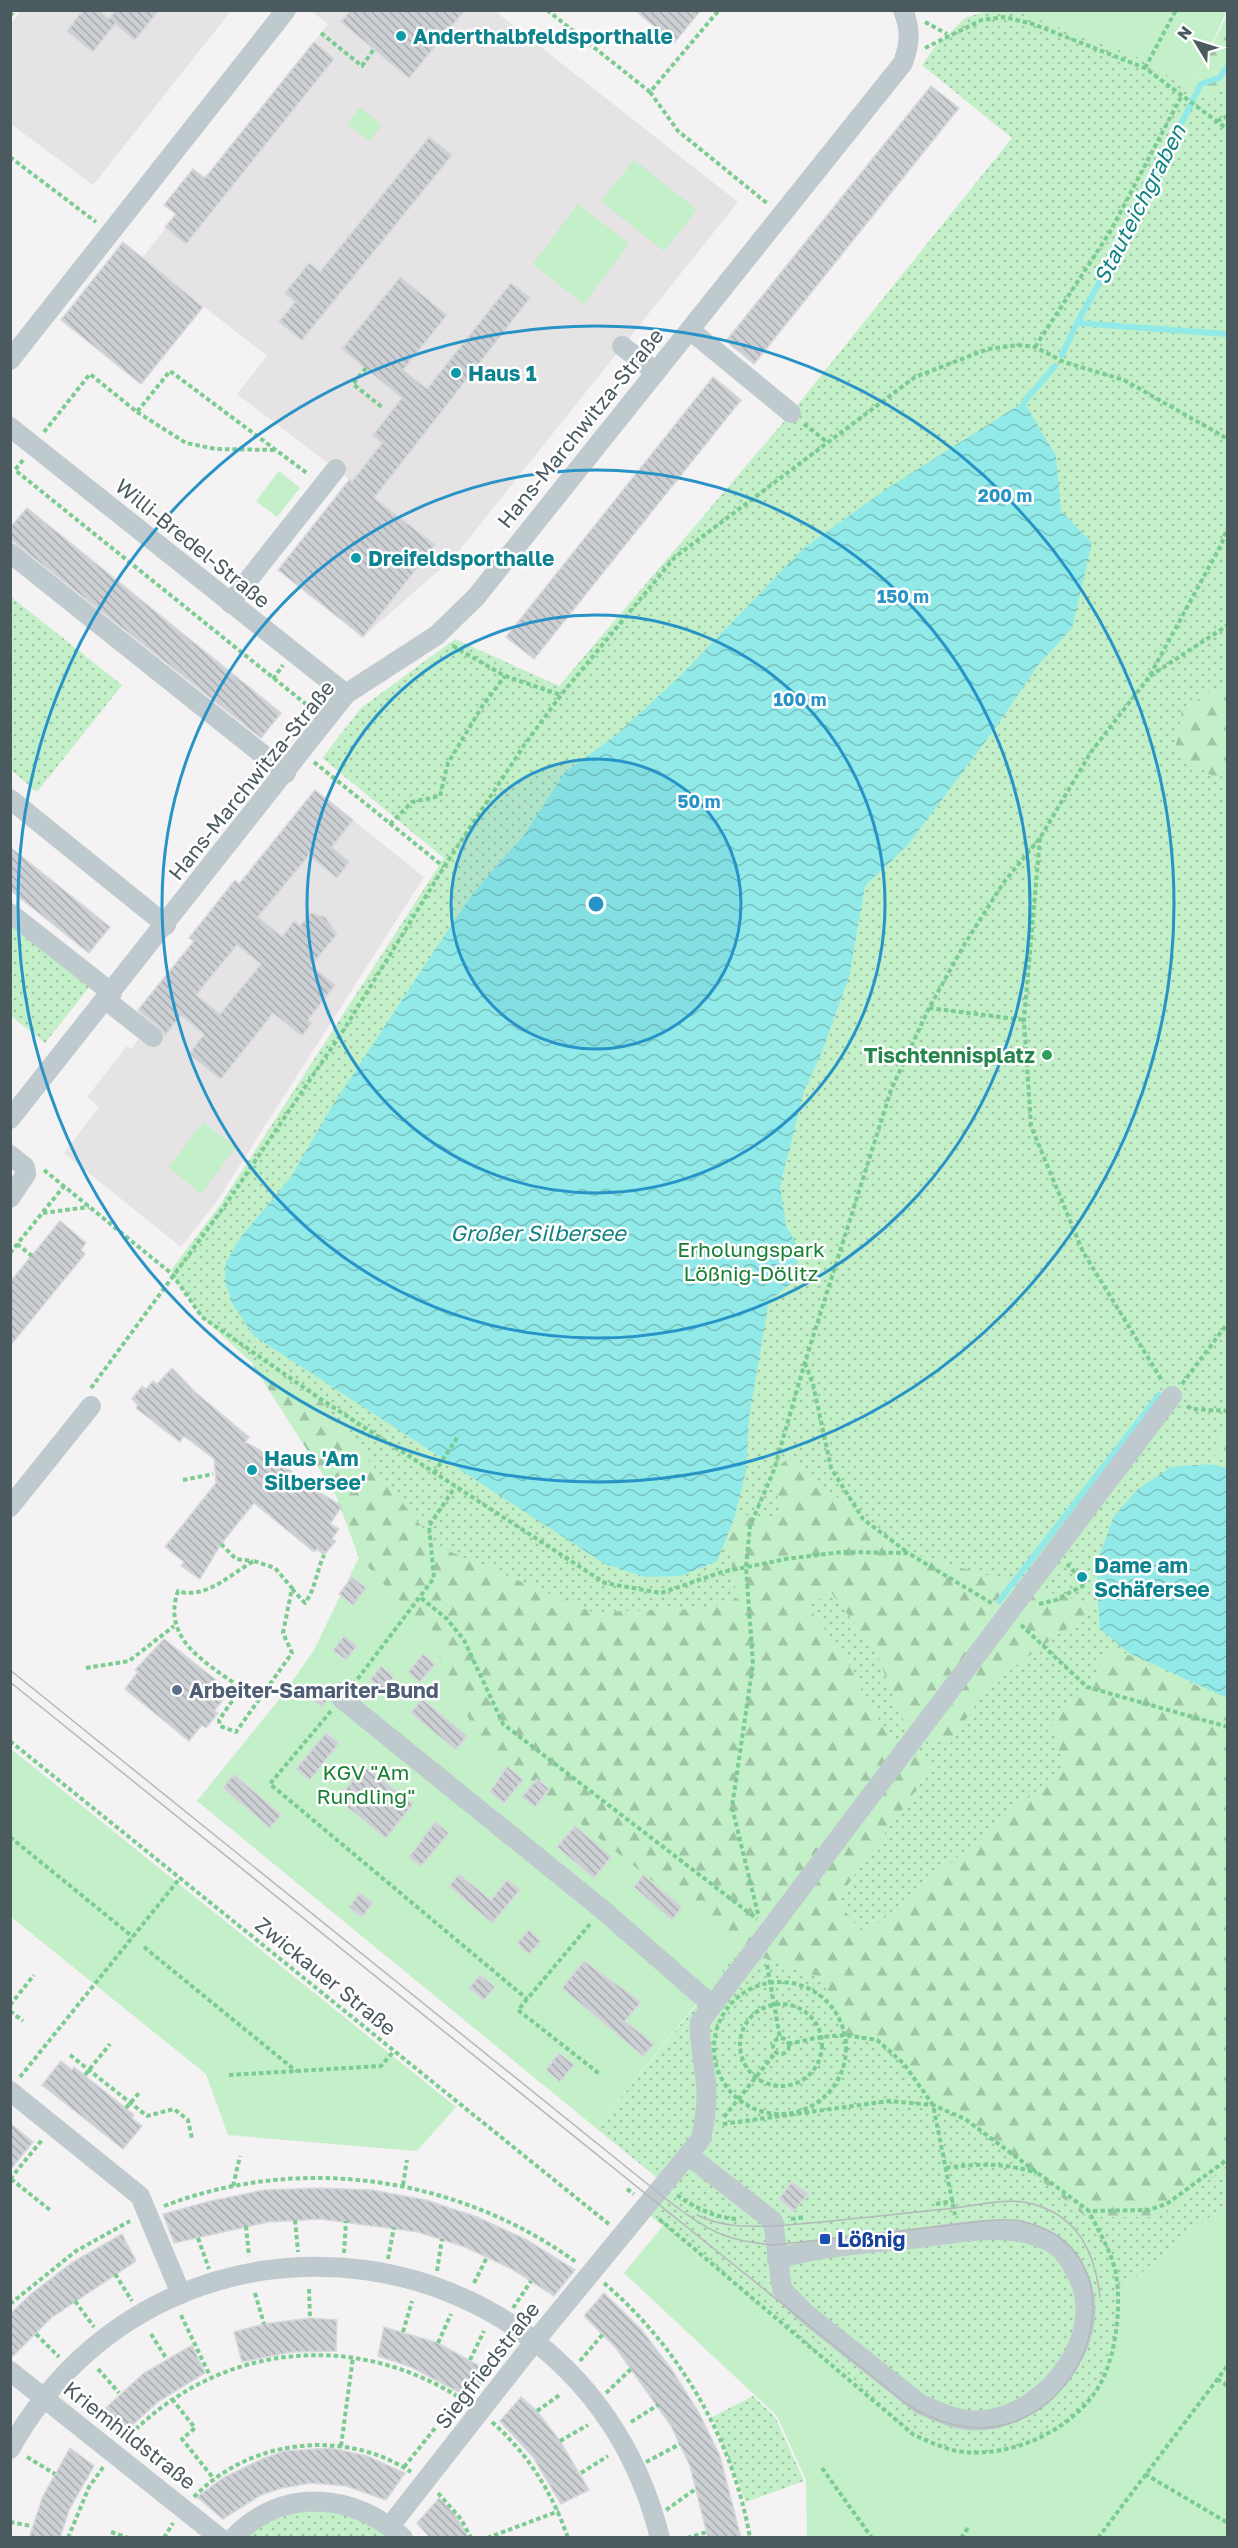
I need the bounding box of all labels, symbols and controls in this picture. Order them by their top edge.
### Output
north arrow [1166,12,1226,72]
text: N [1173,22,1196,44]
place label: Anderthalbfeldsporthalle [413,23,673,49]
marker: Anderthalbfeldsporthalle [394,29,408,43]
water label: Stauteichgraben [1087,118,1191,288]
street label: Hans-Marchwitza-Straße [491,323,669,533]
place label: Haus 1 [468,360,537,386]
marker: Haus 1 [449,366,463,380]
street label: Willi-Bredel-Straße [110,473,276,613]
text: 200 m [978,484,1032,506]
place label: Dreifeldsporthalle [368,545,554,571]
marker: Dreifeldsporthalle [349,551,363,565]
text: 150 m [877,585,929,607]
street label: Hans-Marchwitza-Straße [162,675,340,885]
text: 100 m [774,688,826,710]
text: 50 m [678,790,720,812]
centre of rings [586,894,606,914]
place label: Tischtennisplatz [864,1042,1035,1068]
marker: Tischtennisplatz [1040,1048,1054,1062]
water label: Großer Silbersee [450,1219,628,1246]
park label: Erholungspark Lößnig-Dölitz [677,1236,825,1286]
place label: Haus 'Am Silbersee' [264,1445,366,1495]
marker: Haus 'Am Silbersee' [245,1463,259,1477]
place label: Dame am Schäfersee [1094,1552,1210,1602]
marker: Dame am Schäfersee [1075,1570,1089,1584]
place label: Arbeiter-Samariter-Bund [189,1677,439,1703]
marker: Arbeiter-Samariter-Bund [170,1683,184,1697]
park label: KGV "Am Rundling" [317,1759,415,1809]
street label: Zwickauer Straße [250,1911,402,2041]
place label: Lößnig [837,2226,905,2252]
marker: Lößnig [818,2232,832,2246]
street label: Siegfriedstraße [429,2296,545,2434]
street label: Kriemhildstraße [59,2375,201,2495]

